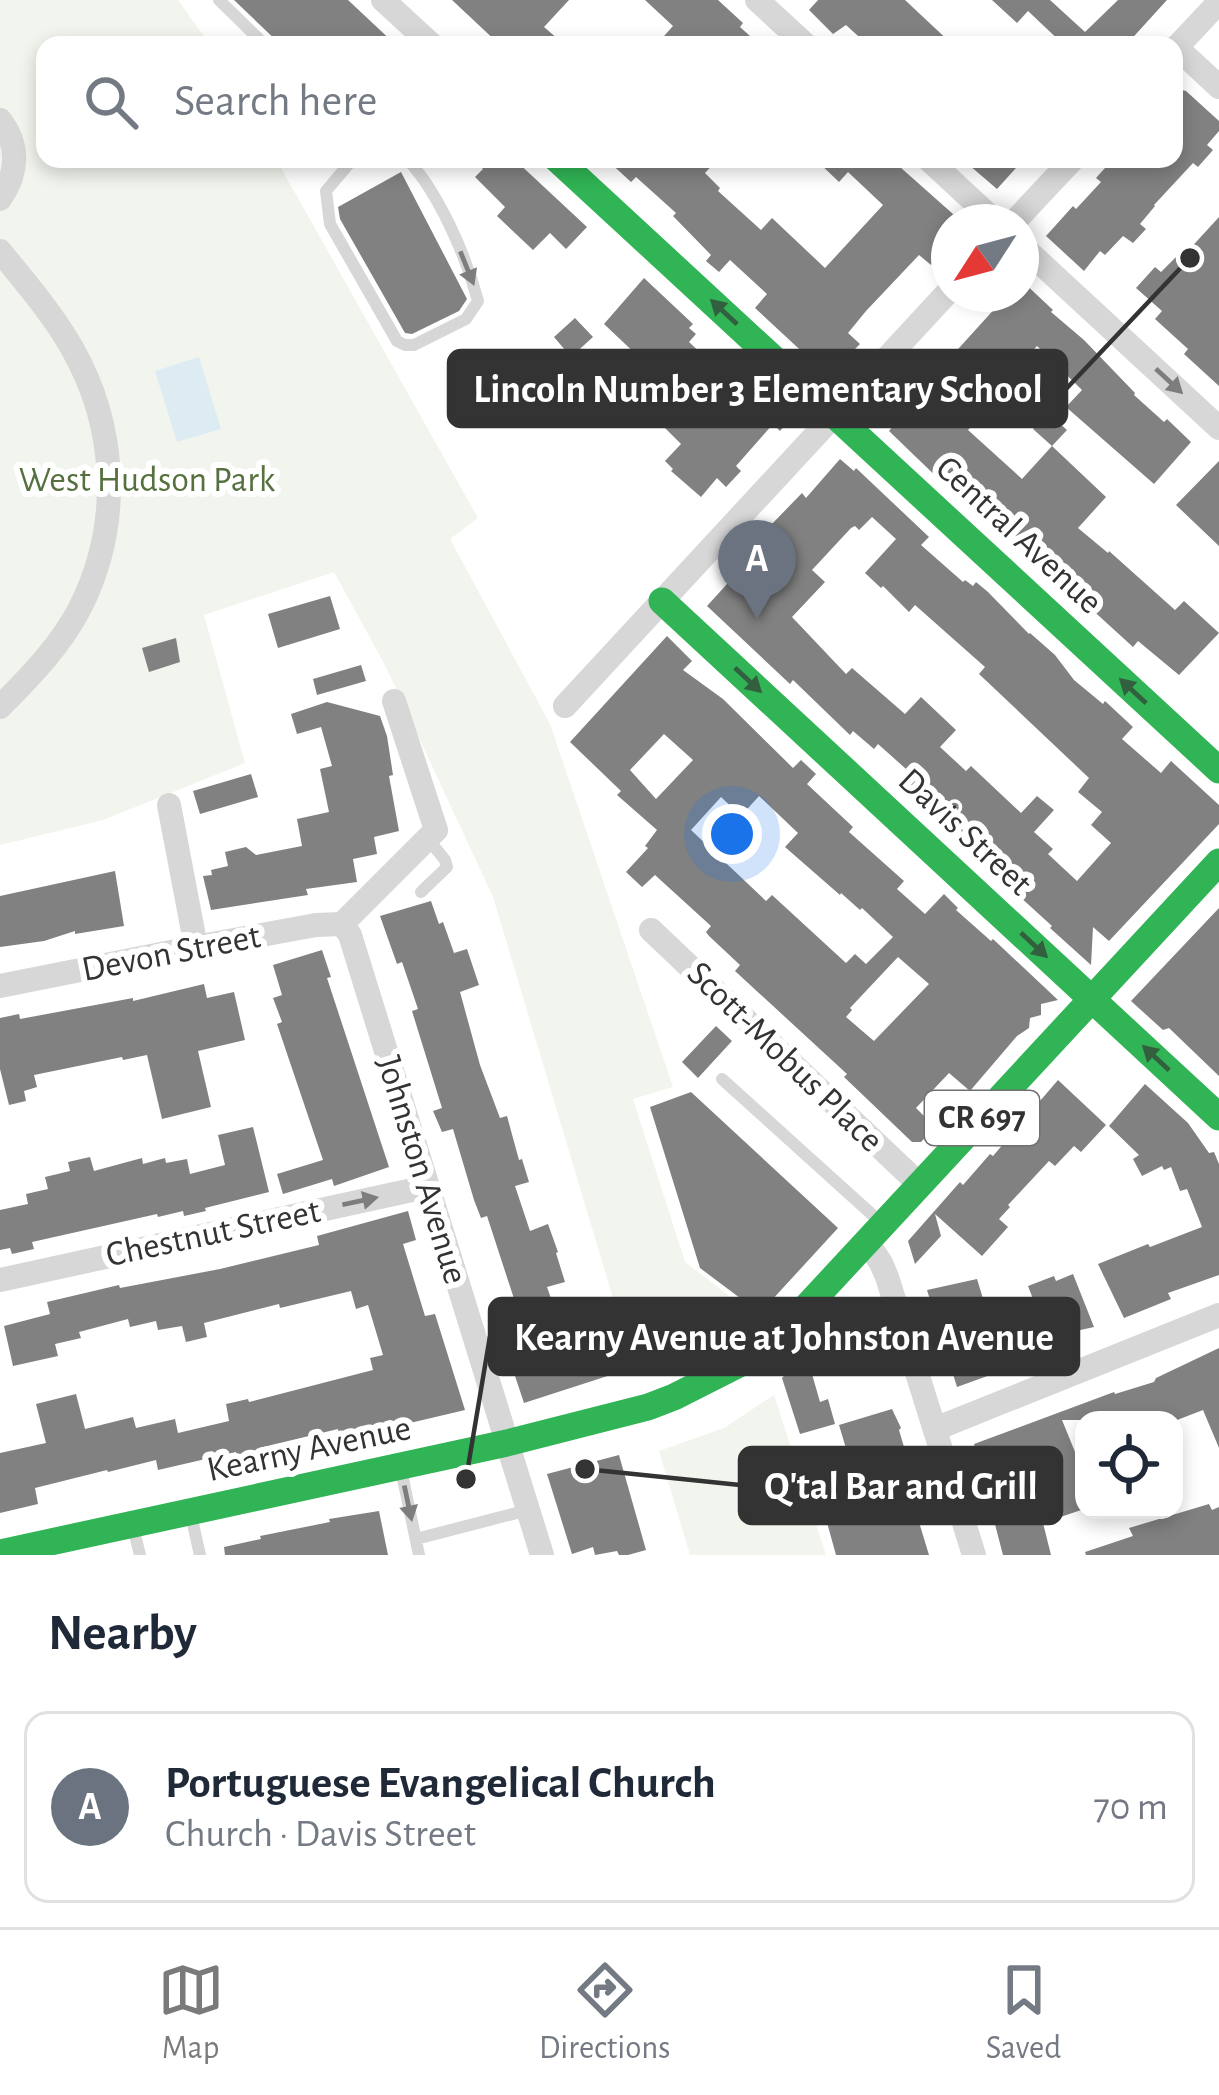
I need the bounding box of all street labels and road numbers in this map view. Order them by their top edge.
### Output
street label: Central Avenue [929,449,1109,621]
street label: Davis Street [892,762,1039,903]
street label: Devon Street [79,918,264,988]
street label: Scott-Mobus Place [680,955,890,1159]
street label: Johnston Avenue [370,1052,474,1288]
road number: CR 697 [925,1091,1039,1145]
street label: Chestnut Street [103,1193,324,1273]
street label: Kearny Avenue [204,1410,414,1488]

